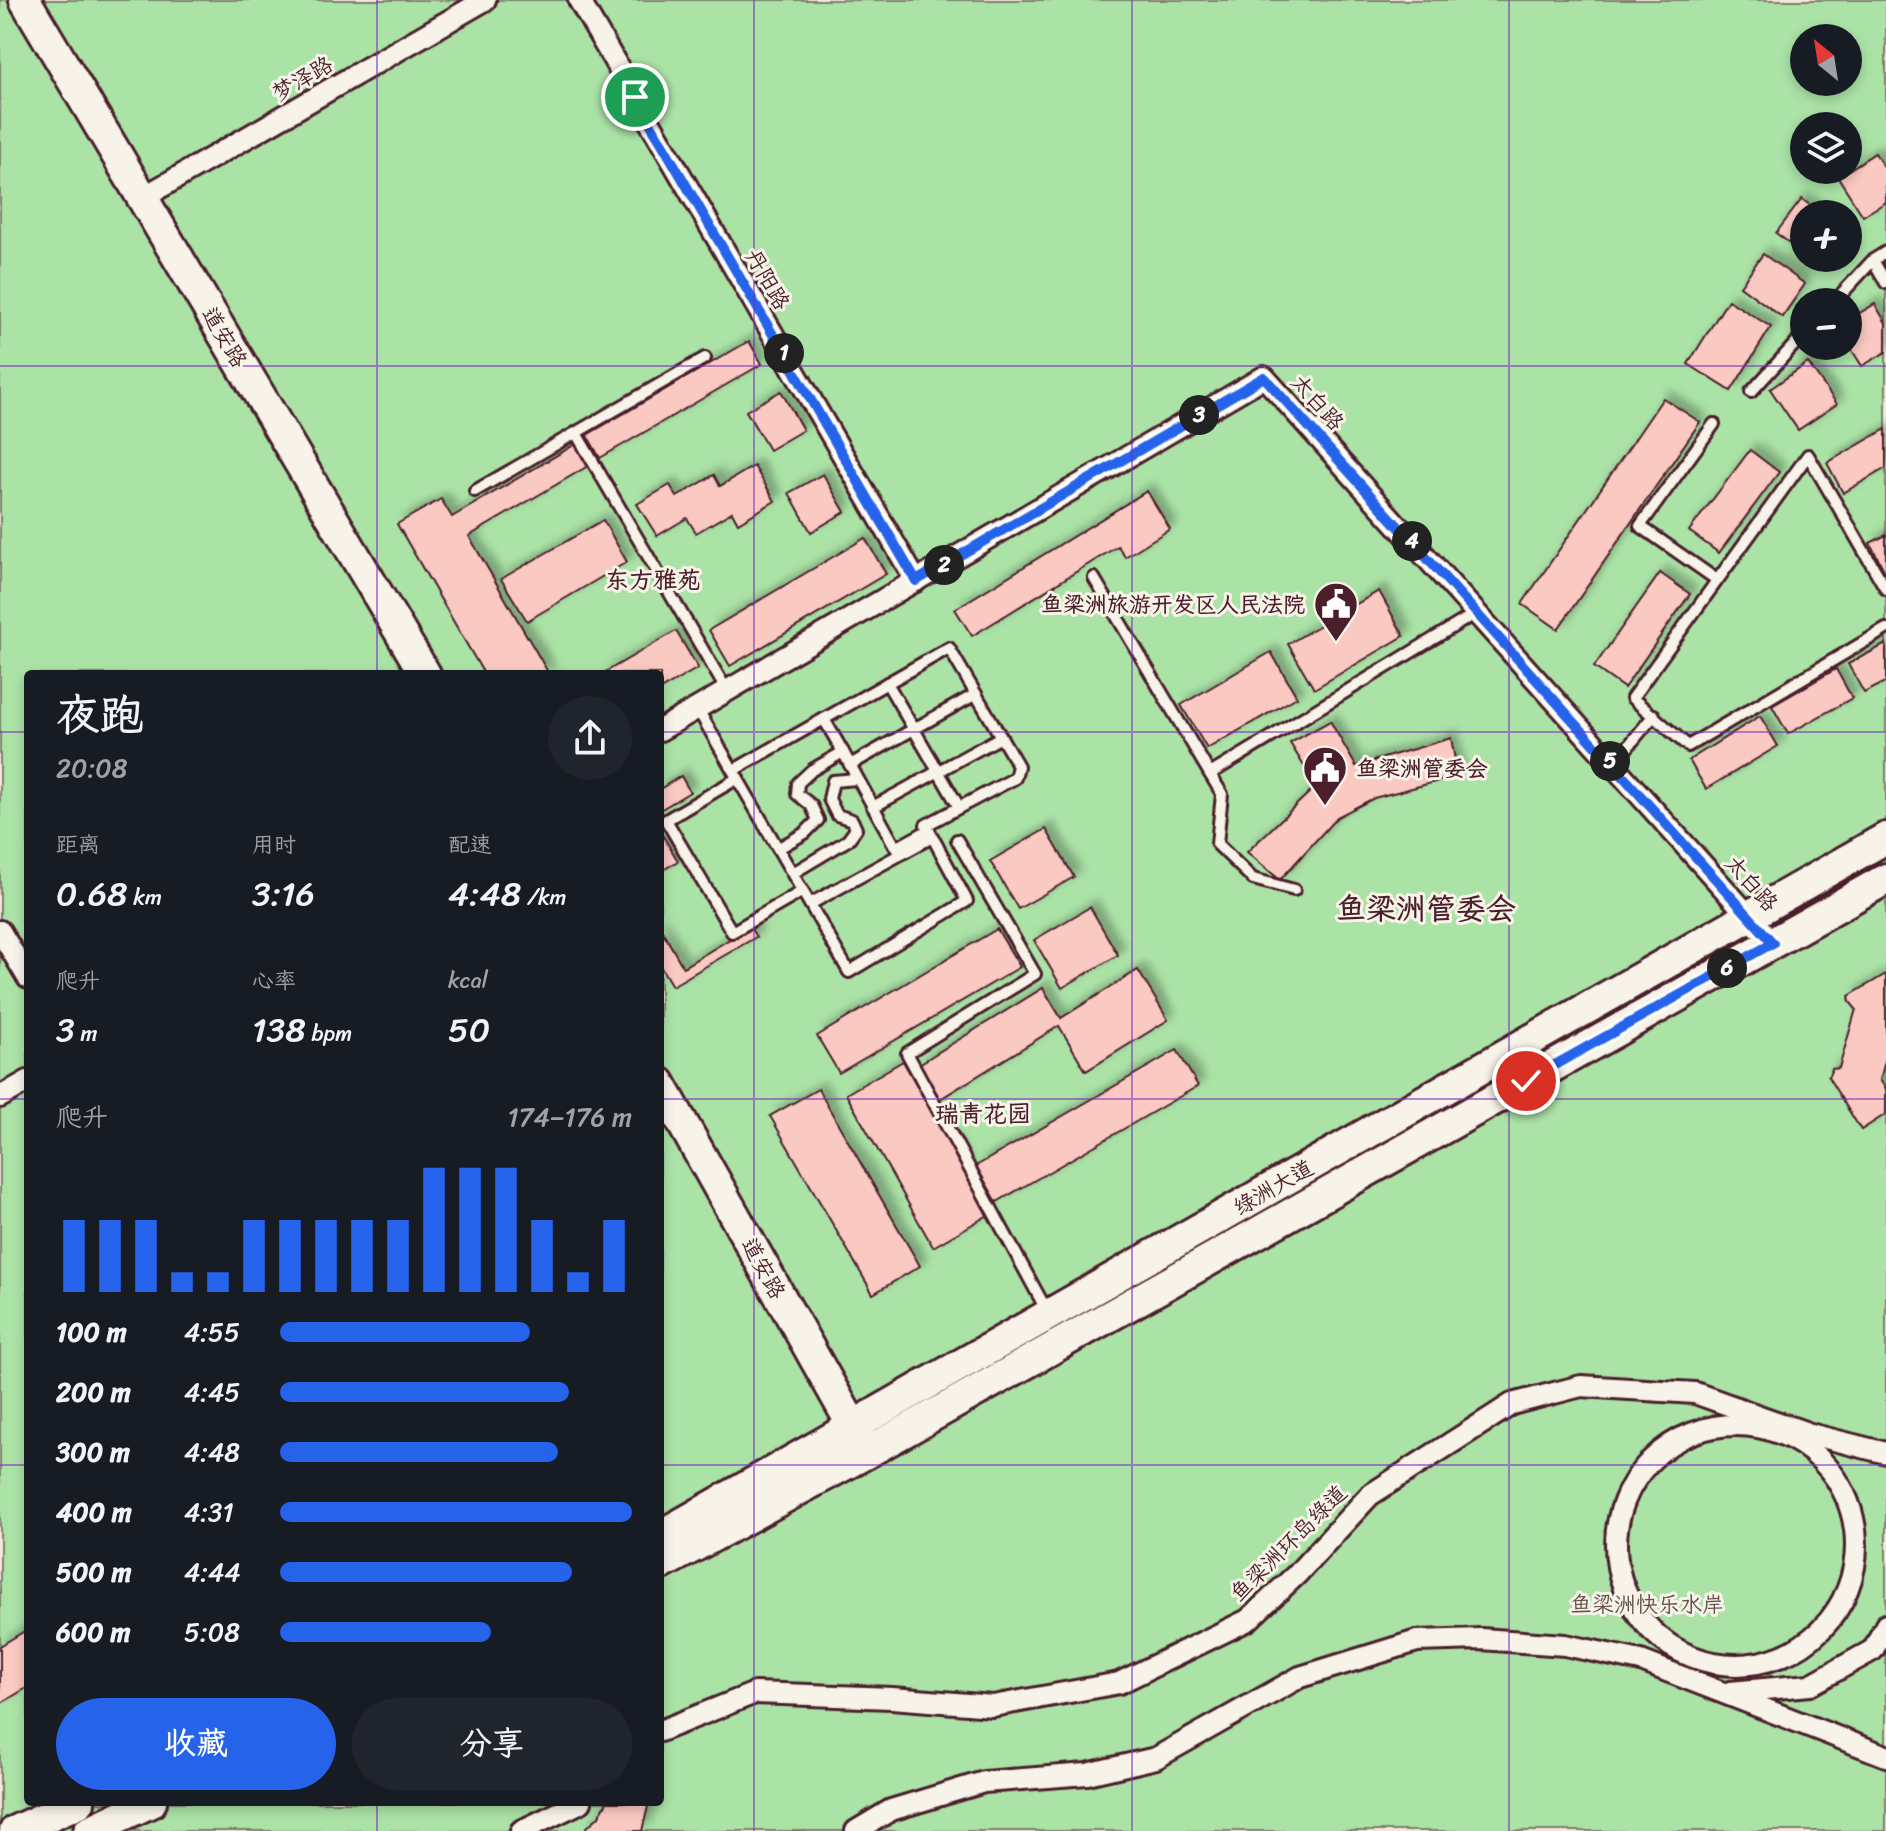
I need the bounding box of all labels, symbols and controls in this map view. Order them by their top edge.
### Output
north arrow [1790,24,1862,96]
map controls [1790,24,1862,360]
street label: 梦泽路 [264,45,341,112]
pin [601,63,669,131]
icon: arrive [613,75,657,119]
button: layers [1790,112,1862,184]
button: + [1790,200,1862,272]
street label: 丹阳路 [734,241,801,318]
button: − [1790,288,1862,360]
street label: 道安路 [191,299,258,376]
pin: 1 [764,333,804,373]
text: 1 [779,333,789,372]
street label: 太白路 [1281,365,1354,440]
pin: 3 [1179,395,1219,435]
text: 3 [1193,395,1205,434]
pin: 4 [1392,521,1432,561]
text: 4 [1405,521,1419,560]
pin: 2 [924,545,964,585]
text: 2 [938,545,950,584]
district label: 东方雅苑 [605,559,701,601]
public building icon: 鱼梁洲旅游开发区人民法院 [1312,580,1360,643]
place label: 鱼梁洲旅游开发区人民法院 [1041,585,1305,624]
text: 夜跑 [56,676,144,754]
button: share [548,696,632,780]
pin: 5 [1590,741,1630,781]
text: 5 [1603,741,1617,780]
public building icon: 鱼梁洲管委会 [1301,744,1349,807]
text: 20:08 [56,745,127,791]
place label: 鱼梁洲管委会 [1356,749,1488,788]
text: 距离 [56,825,100,864]
text: 用时 [252,825,296,864]
text: 配速 [448,825,492,864]
street label: 太白路 [1715,846,1788,921]
text: 0.68 [56,864,128,924]
text: 3:16 [252,864,315,924]
text: 4:48 [448,864,521,924]
text: km [128,878,162,917]
text: /km [521,878,567,917]
district label: 鱼梁洲管委会 [1336,882,1516,936]
pin: 6 [1707,948,1747,988]
text: 6 [1721,948,1733,987]
text: 爬升 [56,961,100,1000]
text: 心率 [252,961,296,1000]
text: kcal [448,961,488,1000]
text: 3 [56,1000,75,1060]
text: 138 [252,1000,306,1060]
text: 50 [448,1000,490,1060]
text: m [75,1014,97,1053]
text: bpm [306,1014,352,1053]
pin [1492,1047,1560,1115]
icon: check [1504,1059,1548,1103]
district label: 瑞青花园 [935,1093,1031,1135]
text: 爬升 [56,1094,108,1140]
text: 174–176 m [508,1094,632,1140]
street label: 绿洲大道 [1225,1149,1321,1226]
street label: 道安路 [731,1230,797,1307]
text: 100 m [56,1309,127,1355]
text: 4:55 [184,1309,240,1355]
text: 200 m [56,1369,131,1415]
text: 4:45 [184,1369,240,1415]
text: 300 m [56,1429,130,1475]
text: 4:48 [184,1429,240,1475]
street label: 鱼梁洲环岛绿道 [1220,1475,1357,1612]
text: 400 m [56,1489,132,1535]
text: 4:31 [184,1489,234,1535]
text: 500 m [56,1549,131,1595]
text: 4:44 [184,1549,241,1595]
park label: 鱼梁洲快乐水岸 [1570,1585,1724,1624]
text: 600 m [56,1609,130,1655]
text: 5:08 [184,1609,240,1655]
button: 收藏 [56,1698,336,1790]
button: 分享 [352,1698,632,1790]

